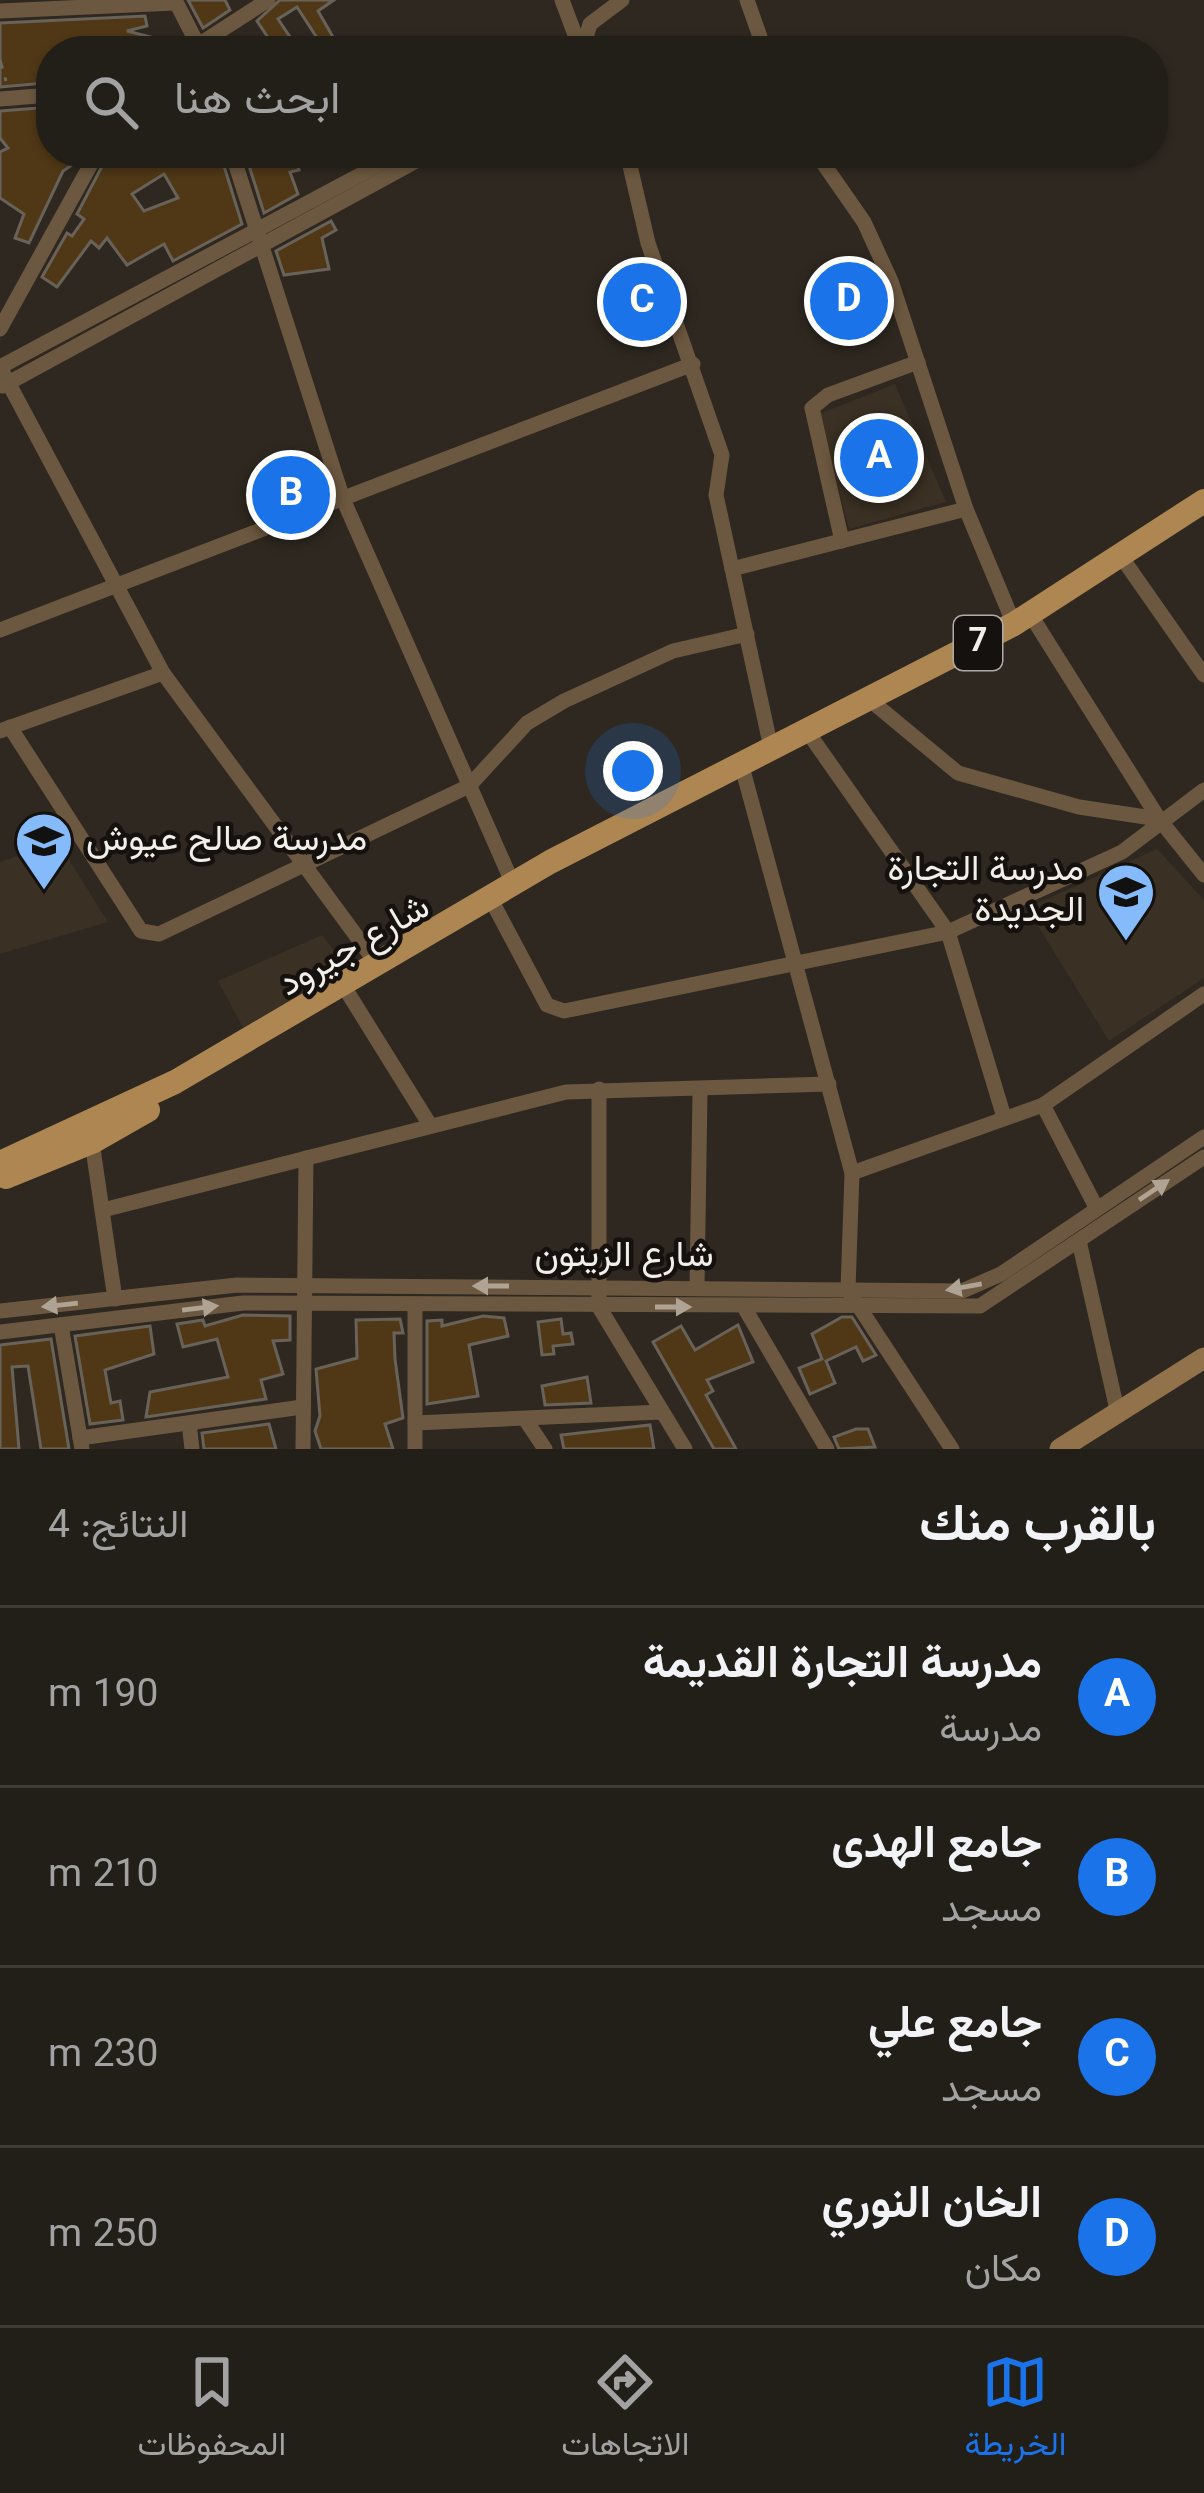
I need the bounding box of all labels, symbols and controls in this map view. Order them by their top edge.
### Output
search box [36,36,1168,168]
text: ابحث هنا [174,67,341,137]
icon: search [78,69,144,135]
pin: D [810,256,888,346]
pin: C [603,257,681,347]
pin: A [840,413,918,503]
pin: B [252,450,330,540]
road number: 7 [954,616,1002,670]
your location [603,741,663,801]
school or university icon: مدرسة صالح عيوش [13,810,75,892]
place label: مدرسة صالح عيوش [86,813,367,869]
place label: مدرسة التجارة الجديدة [888,843,1084,940]
school or university icon: مدرسة التجارة الجديدة [1095,861,1157,943]
street label: شارع جيرود [269,881,441,1013]
one-way arrow [1138,1180,1171,1202]
street label: شارع الزيتون [534,1229,714,1285]
one-way arrow [471,1276,509,1296]
one-way arrow [945,1278,982,1297]
one-way arrow [41,1295,78,1314]
one-way arrow [655,1297,693,1317]
one-way arrow [181,1298,219,1317]
text: بالقرب منك [919,1488,1156,1567]
text: النتائج: 4 [48,1497,188,1558]
text: مدرسة التجارة القديمة [643,1631,1042,1701]
text: 190 m [48,1666,158,1727]
text: A [1104,1666,1130,1727]
text: مدرسة [939,1701,1042,1762]
text: جامع الهدى [831,1811,1042,1881]
text: 210 m [48,1846,158,1907]
text: B [1105,1846,1129,1907]
text: مسجد [941,1881,1042,1942]
text: جامع علي [868,1991,1042,2061]
text: 230 m [48,2026,158,2087]
text: C [1104,2026,1130,2087]
text: مسجد [941,2061,1042,2122]
text: الخان النوري [822,2171,1042,2241]
text: 250 m [48,2206,158,2267]
text: D [1104,2206,1130,2267]
text: مكان [965,2241,1042,2302]
tab: المحفوظات [138,2349,286,2473]
tab: الاتجاهات [561,2349,689,2473]
tab: الخريطة [964,2349,1066,2473]

